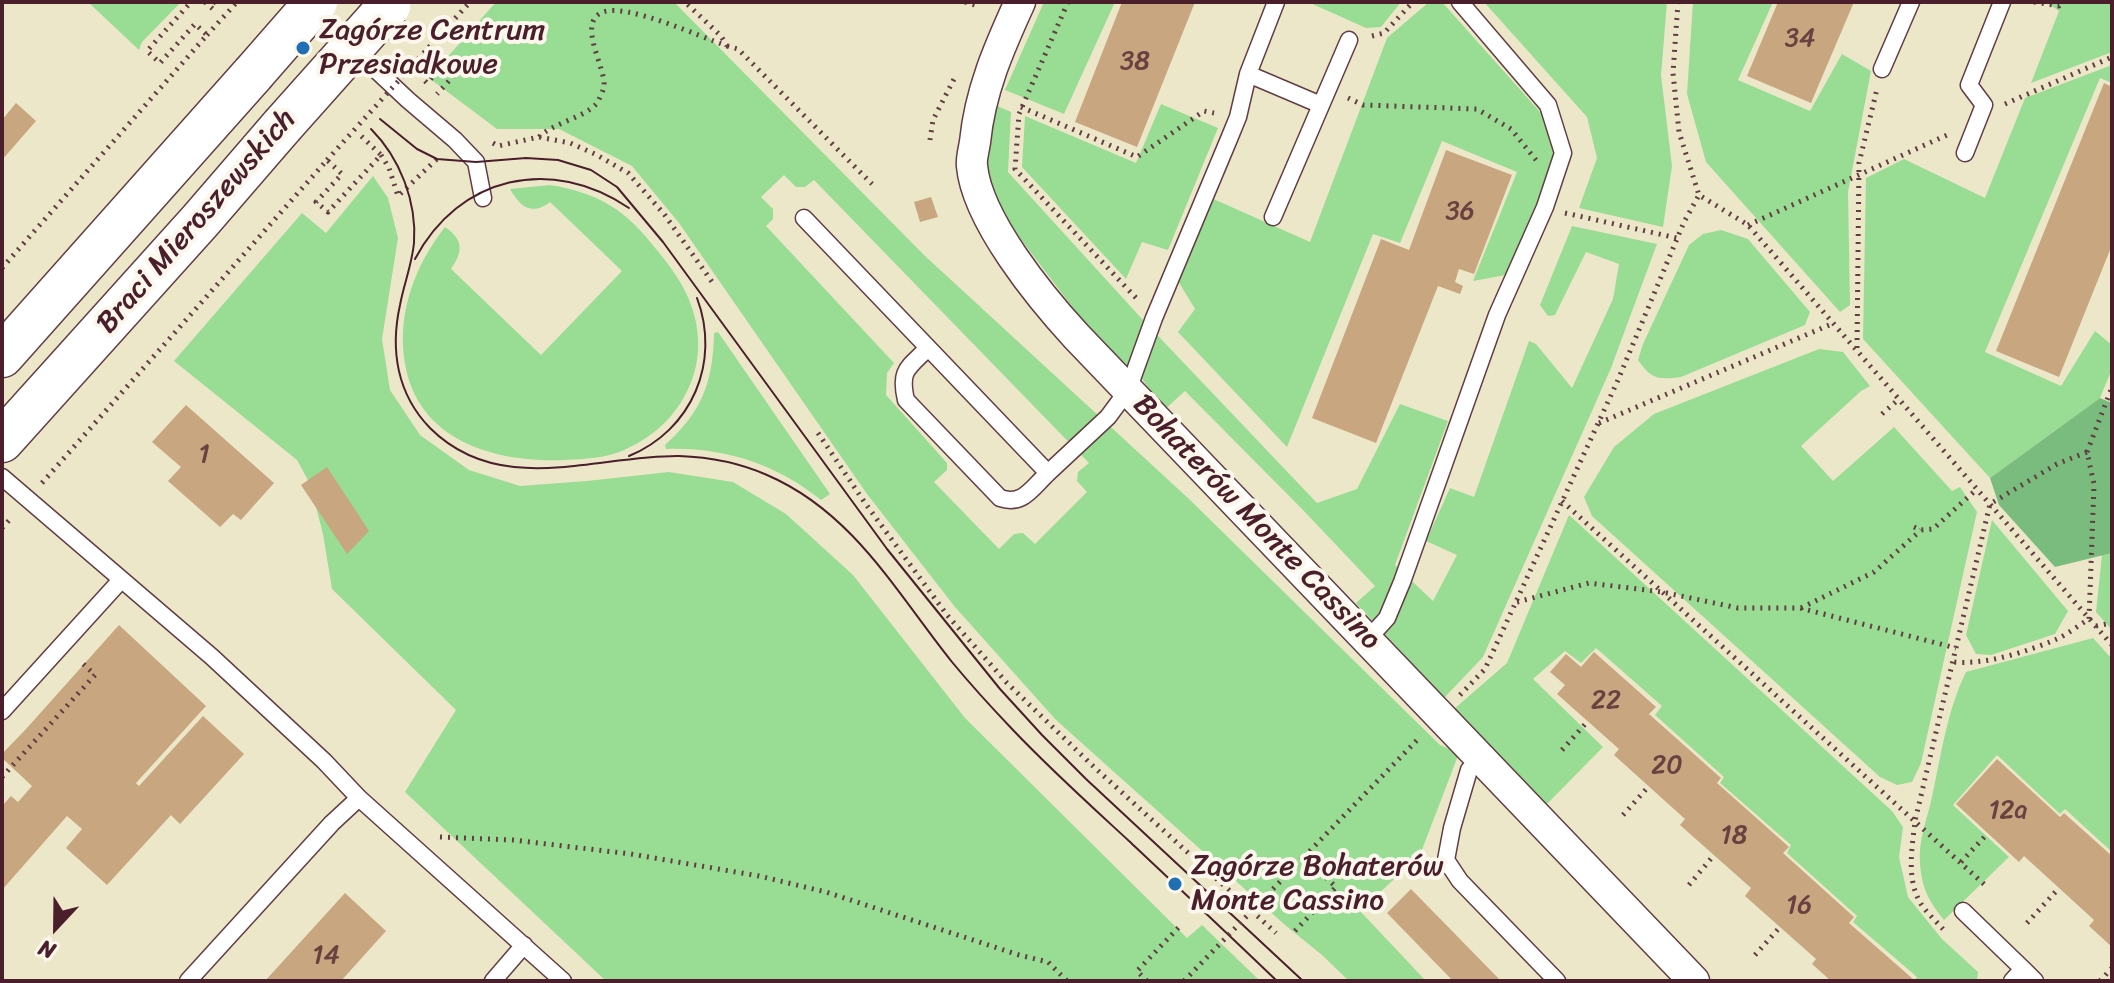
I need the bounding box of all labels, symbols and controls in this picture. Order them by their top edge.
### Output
place label: Zagórze Centrum Przesiadkowe [319,13,545,84]
house number: 34 [1785,23,1815,55]
marker: Zagórze Centrum Przesiadkowe [294,39,312,57]
house number: 38 [1120,46,1150,78]
street label: Braci Mieroszewskich [90,102,304,342]
house number: 36 [1445,196,1475,228]
street label: Bohaterów Monte Cassino [1124,388,1388,658]
house number: 1 [198,439,210,471]
house number: 22 [1591,685,1621,717]
house number: 20 [1651,750,1683,782]
house number: 12a [1988,795,2028,827]
house number: 18 [1721,820,1747,852]
place label: Zagórze Bohaterów Monte Cassino [1191,849,1443,920]
marker: Zagórze Bohaterów Monte Cassino [1166,875,1184,893]
north arrow [16,887,96,967]
house number: 16 [1786,890,1812,922]
text: N [32,929,61,971]
house number: 14 [312,940,340,972]

